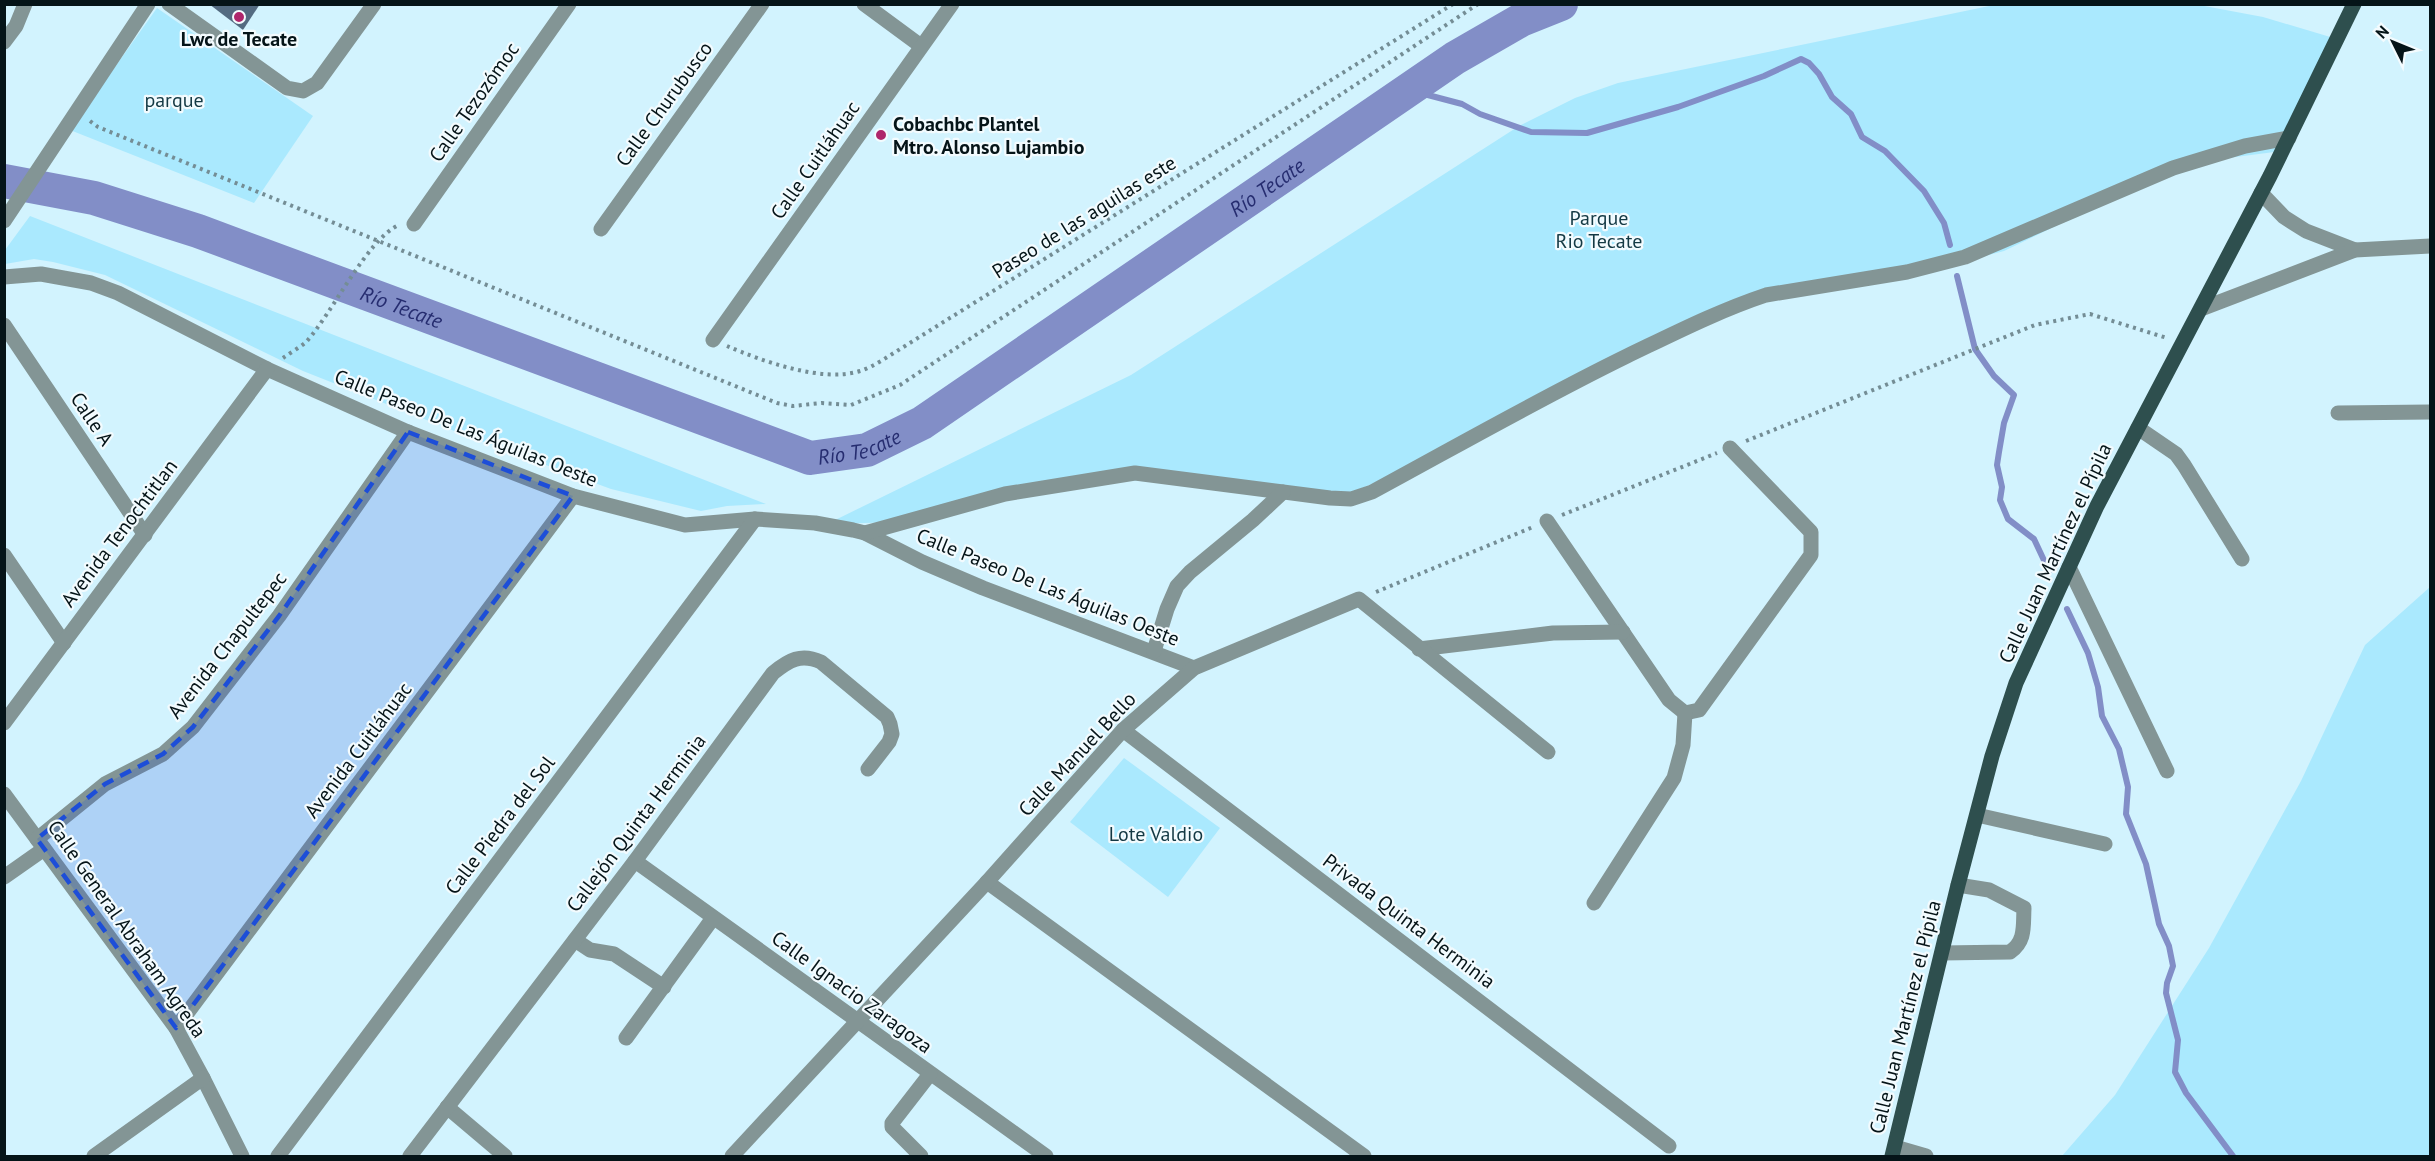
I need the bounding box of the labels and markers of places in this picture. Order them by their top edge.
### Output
marker: Lwc de Tecate [232,10,246,24]
place label: Lwc de Tecate [181,26,297,52]
place label: Cobachbc Plantel Mtro. Alonso Lujambio [893,111,1085,160]
marker: Cobachbc Plantel Mtro. Alonso Lujambio [874,128,888,142]

